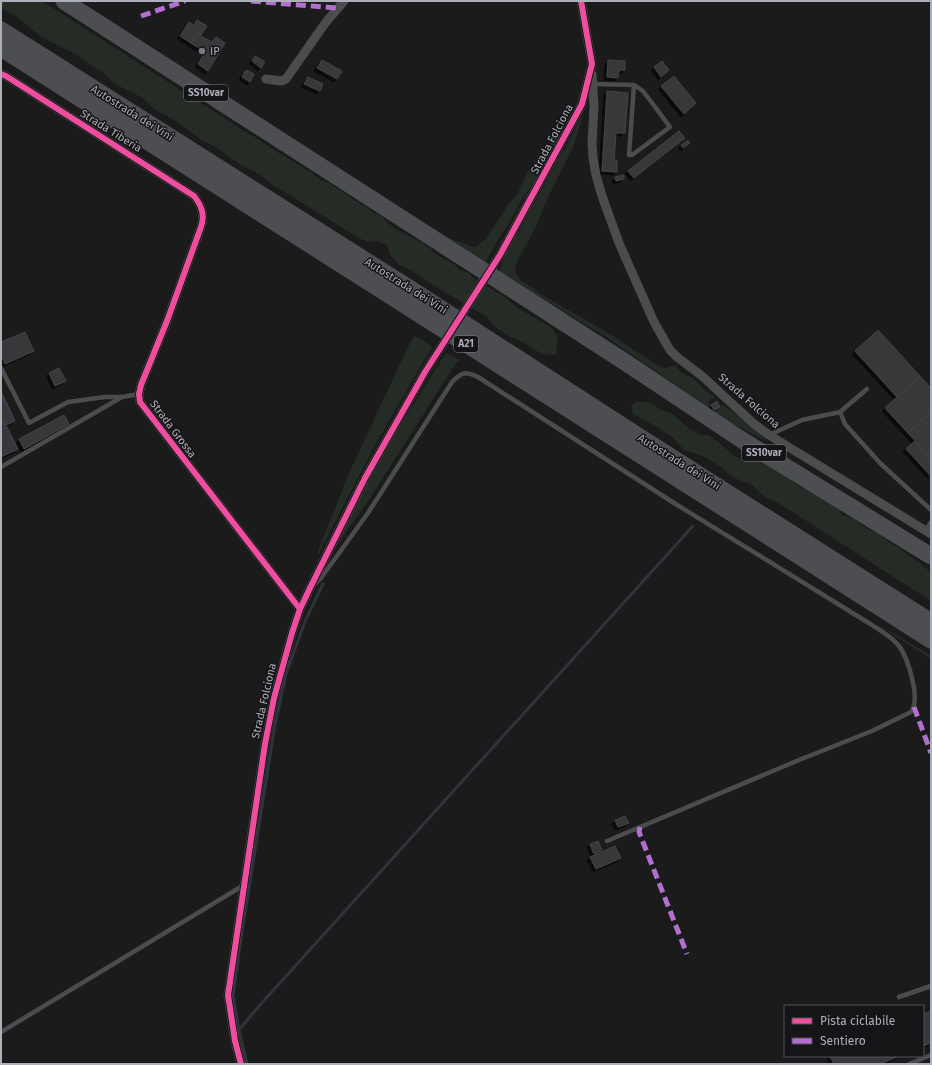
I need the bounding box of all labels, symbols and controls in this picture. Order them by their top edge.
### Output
place label: IP [210,45,220,58]
marker: IP [197,46,207,56]
street label: Autostrada dei Vini [88,82,176,144]
road number: SS10var [184,85,228,101]
street label: Strada Folciona [528,102,576,176]
street label: Strada Tiberia [78,107,144,155]
street label: Autostrada dei Vini [362,255,450,317]
road number: A21 [454,336,478,352]
street label: Strada Folciona [716,371,782,431]
street label: Strada Grossa [147,398,199,460]
street label: Autostrada dei Vini [635,431,723,493]
road number: SS10var [742,445,786,461]
street label: Strada Folciona [249,662,279,740]
legend [784,1005,924,1057]
text: Pista ciclabile [820,1014,895,1028]
text: Sentiero [820,1034,866,1048]

